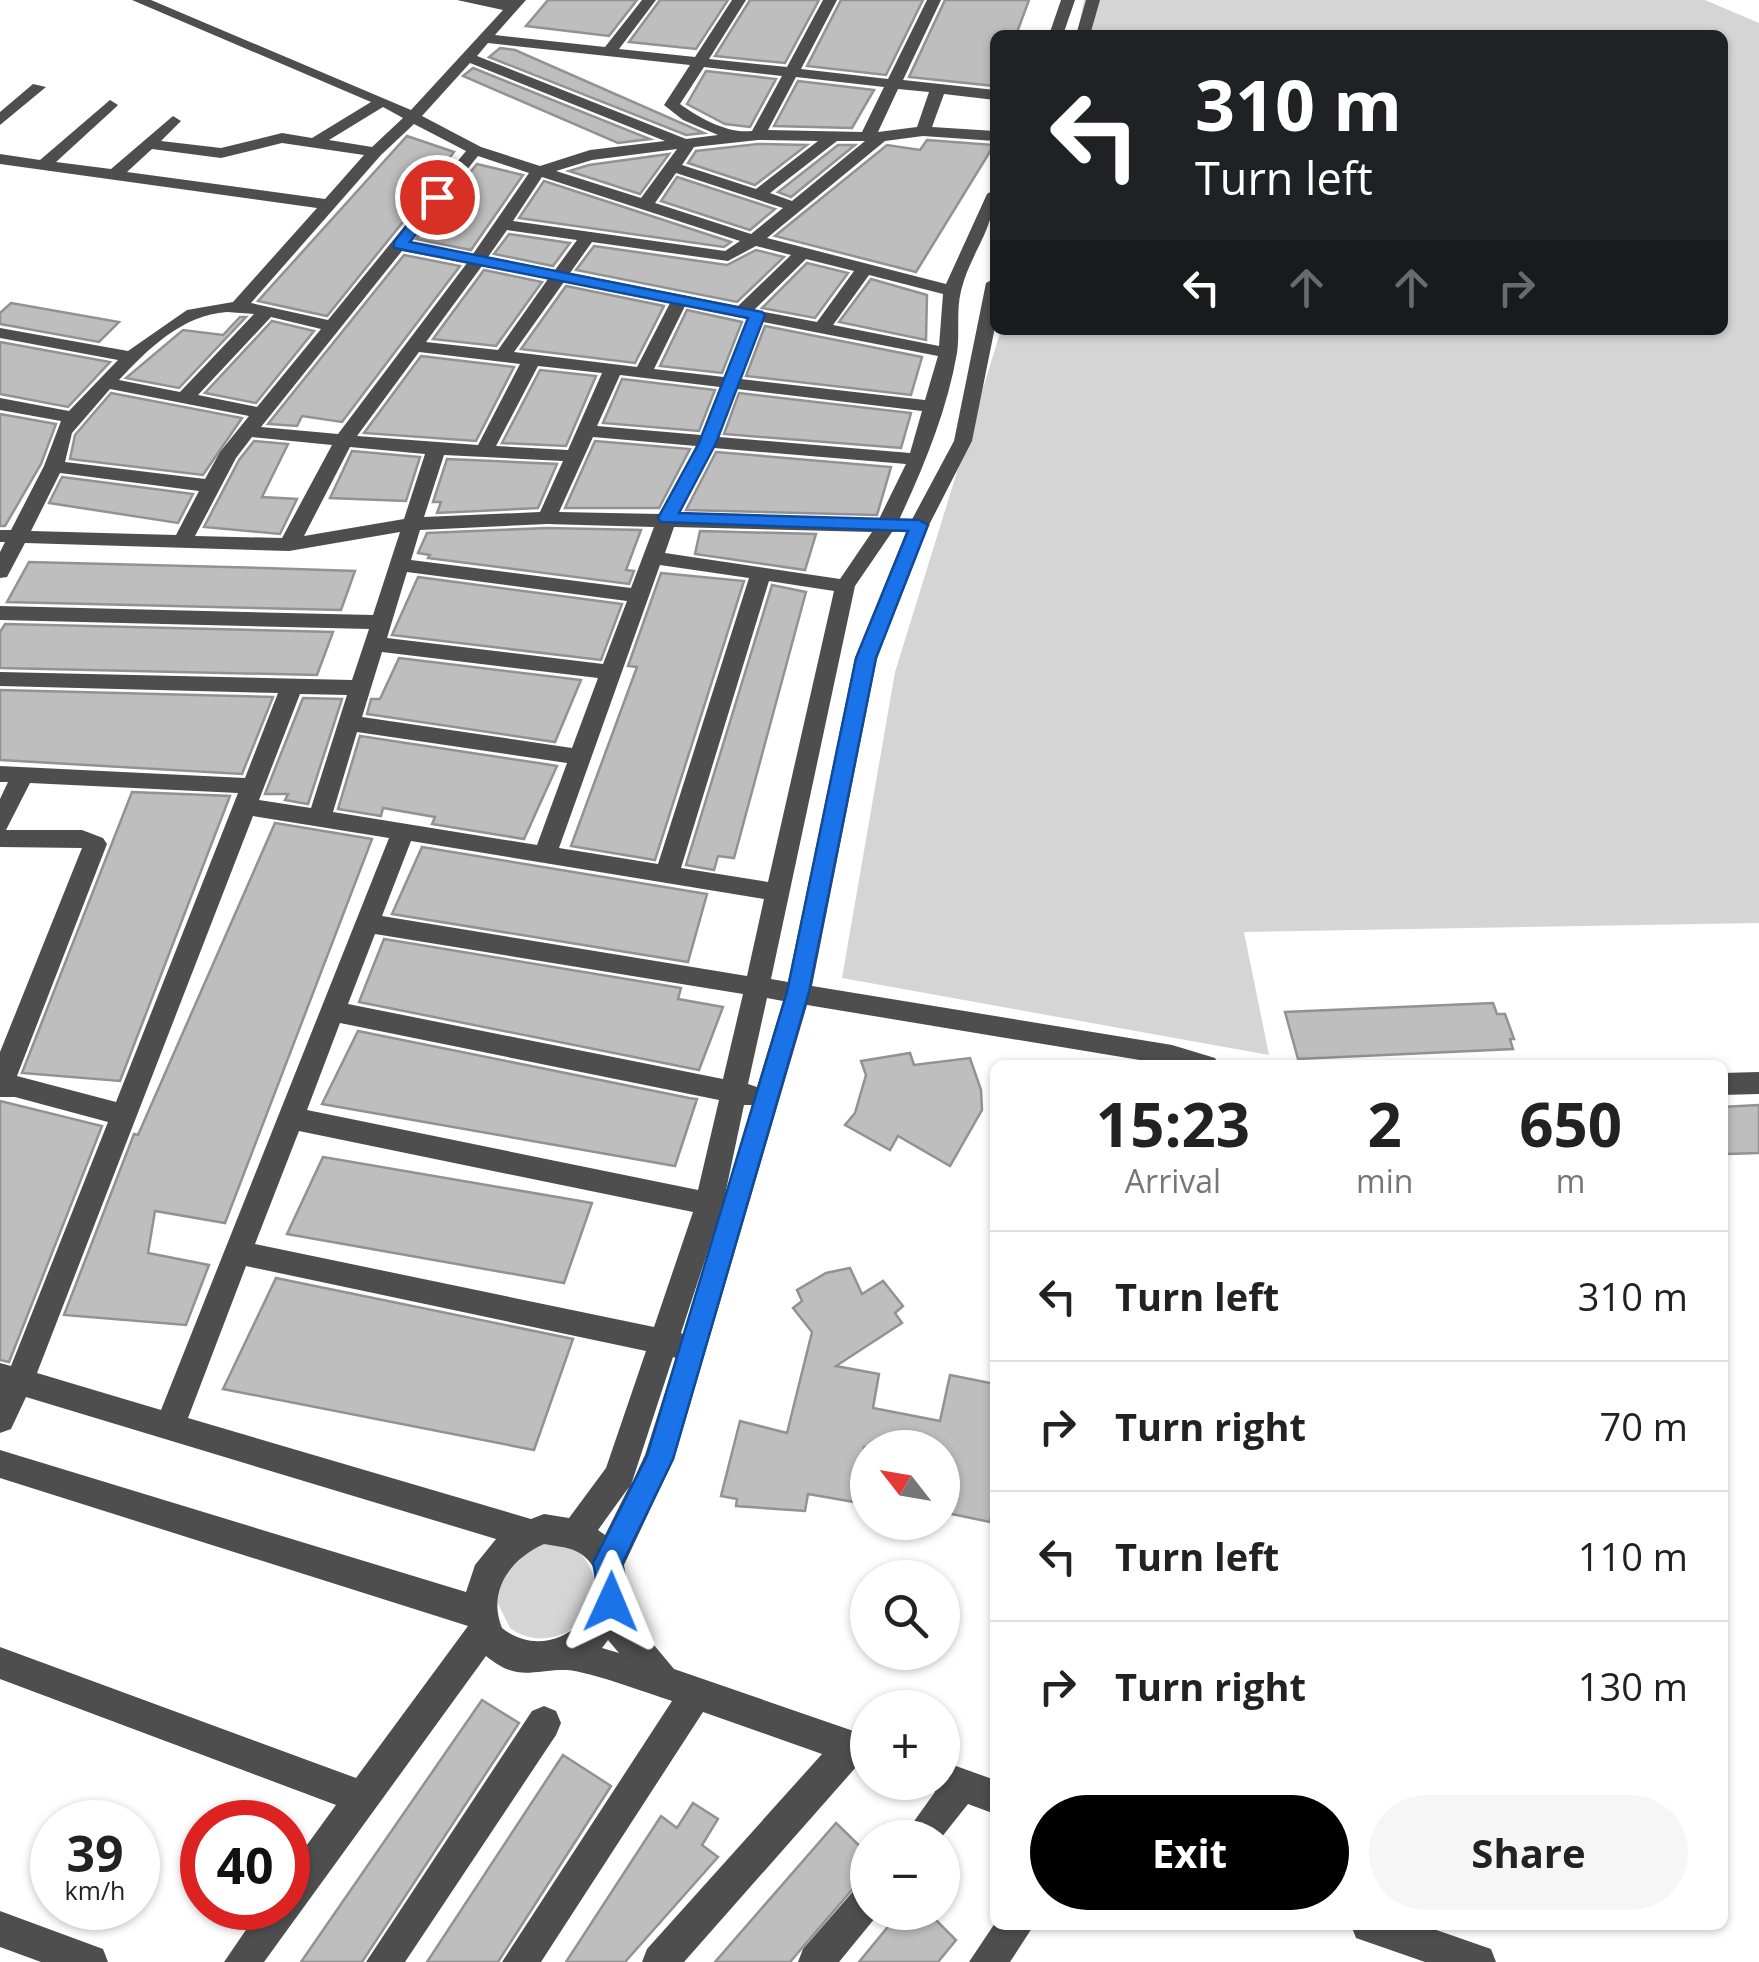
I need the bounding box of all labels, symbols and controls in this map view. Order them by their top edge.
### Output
text: 310 m [1195,56,1402,152]
icon: left [1030,70,1160,200]
text: Turn left [1195,147,1373,208]
pin [395,155,480,240]
icon: arrive [410,170,465,225]
icon: left [1174,260,1229,315]
icon: ahead [1279,260,1334,315]
icon: ahead [1384,260,1439,315]
icon: right [1489,260,1544,315]
text: 15:23 [1096,1083,1250,1165]
text: 2 [1368,1083,1402,1165]
text: 650 [1519,1083,1622,1165]
text: Arrival [1125,1159,1221,1202]
text: min [1356,1159,1413,1202]
text: m [1556,1159,1585,1202]
icon: left [1030,1269,1085,1324]
text: Turn left [1115,1270,1279,1322]
text: 310 m [1578,1270,1688,1322]
icon: right [1030,1399,1085,1454]
text: Turn right [1115,1400,1306,1452]
text: 70 m [1599,1400,1688,1452]
north arrow [850,1430,960,1540]
map controls [850,1430,960,1930]
icon: left [1030,1529,1085,1584]
text: Turn left [1115,1530,1279,1582]
text: 110 m [1578,1530,1688,1582]
position arrow [559,1550,663,1654]
button: search [850,1560,960,1670]
icon: right [1030,1659,1085,1714]
text: Turn right [1115,1660,1306,1712]
text: 130 m [1578,1660,1688,1712]
button: + [850,1690,960,1800]
button: Exit [1030,1795,1349,1910]
button: Share [1369,1795,1688,1910]
speed limit sign: 40 [180,1800,310,1930]
text: 39 [66,1819,124,1887]
button: − [850,1820,960,1930]
text: km/h [65,1873,125,1907]

